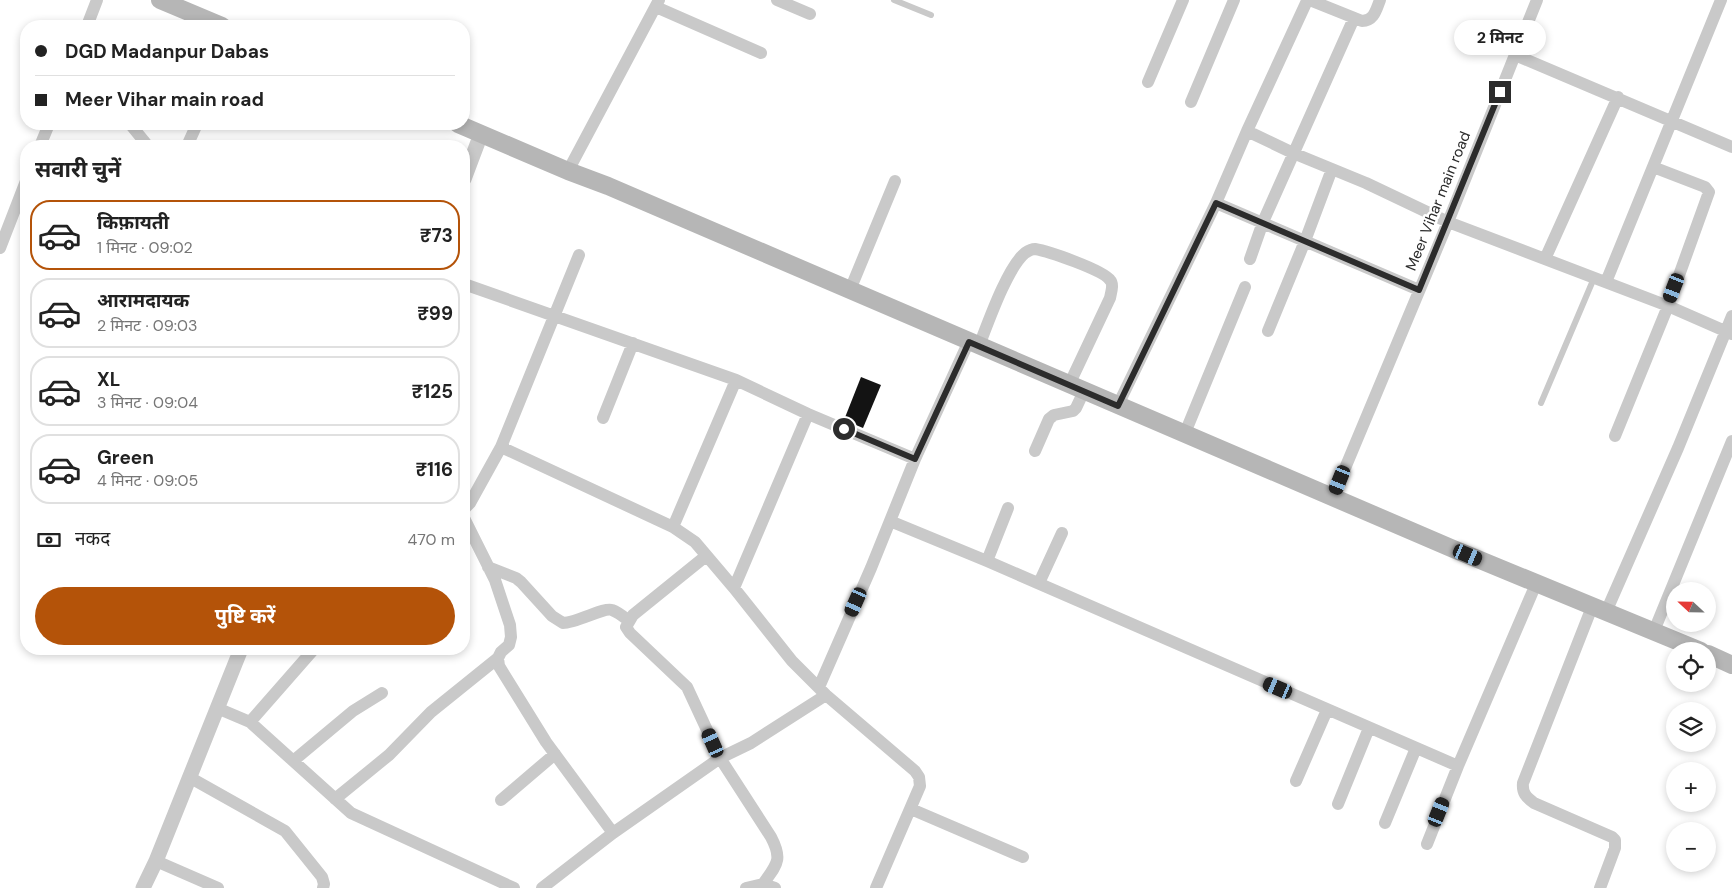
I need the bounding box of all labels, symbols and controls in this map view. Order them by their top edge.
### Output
callout: 2 मिनट [1454,19,1546,54]
text: 2 मिनट [1477,27,1523,48]
text: DGD Madanpur Dabas [65,39,269,64]
route end [1489,81,1511,103]
text: Meer Vihar main road [65,87,264,112]
street label: Meer Vihar main road [1401,128,1475,274]
text: सवारी चुनें [35,155,121,184]
text: किफ़ायती [97,210,169,235]
icon: car [37,213,82,258]
text: ₹73 [420,223,453,248]
text: 1 मिनट · 09:02 [97,237,193,258]
car [1661,271,1686,305]
text: आरामदायक [97,288,189,313]
icon: car [37,291,82,336]
text: ₹99 [417,301,453,326]
text: 2 मिनट · 09:03 [97,315,197,336]
text: XL [97,367,120,392]
icon: car [37,369,82,414]
text: ₹125 [412,379,453,404]
text: 3 मिनट · 09:04 [97,392,198,413]
route start [833,418,855,440]
text: Green [97,445,154,470]
icon: car [37,447,82,492]
text: ₹116 [415,457,453,482]
car [1327,463,1352,497]
text: 4 मिनट · 09:05 [97,470,198,491]
icon: cash [35,526,63,554]
text: नकद [75,526,110,551]
text: 470 m [408,529,455,550]
car [1451,542,1484,568]
north arrow [1666,582,1716,632]
map controls [1666,582,1716,872]
car [843,585,868,619]
button: पुष्टि करें [35,587,455,645]
button: locate [1666,642,1716,692]
car [1261,675,1294,701]
button: layers [1666,702,1716,752]
car [700,726,725,760]
button: + [1666,762,1716,812]
car [1426,795,1451,829]
button: − [1666,822,1716,872]

